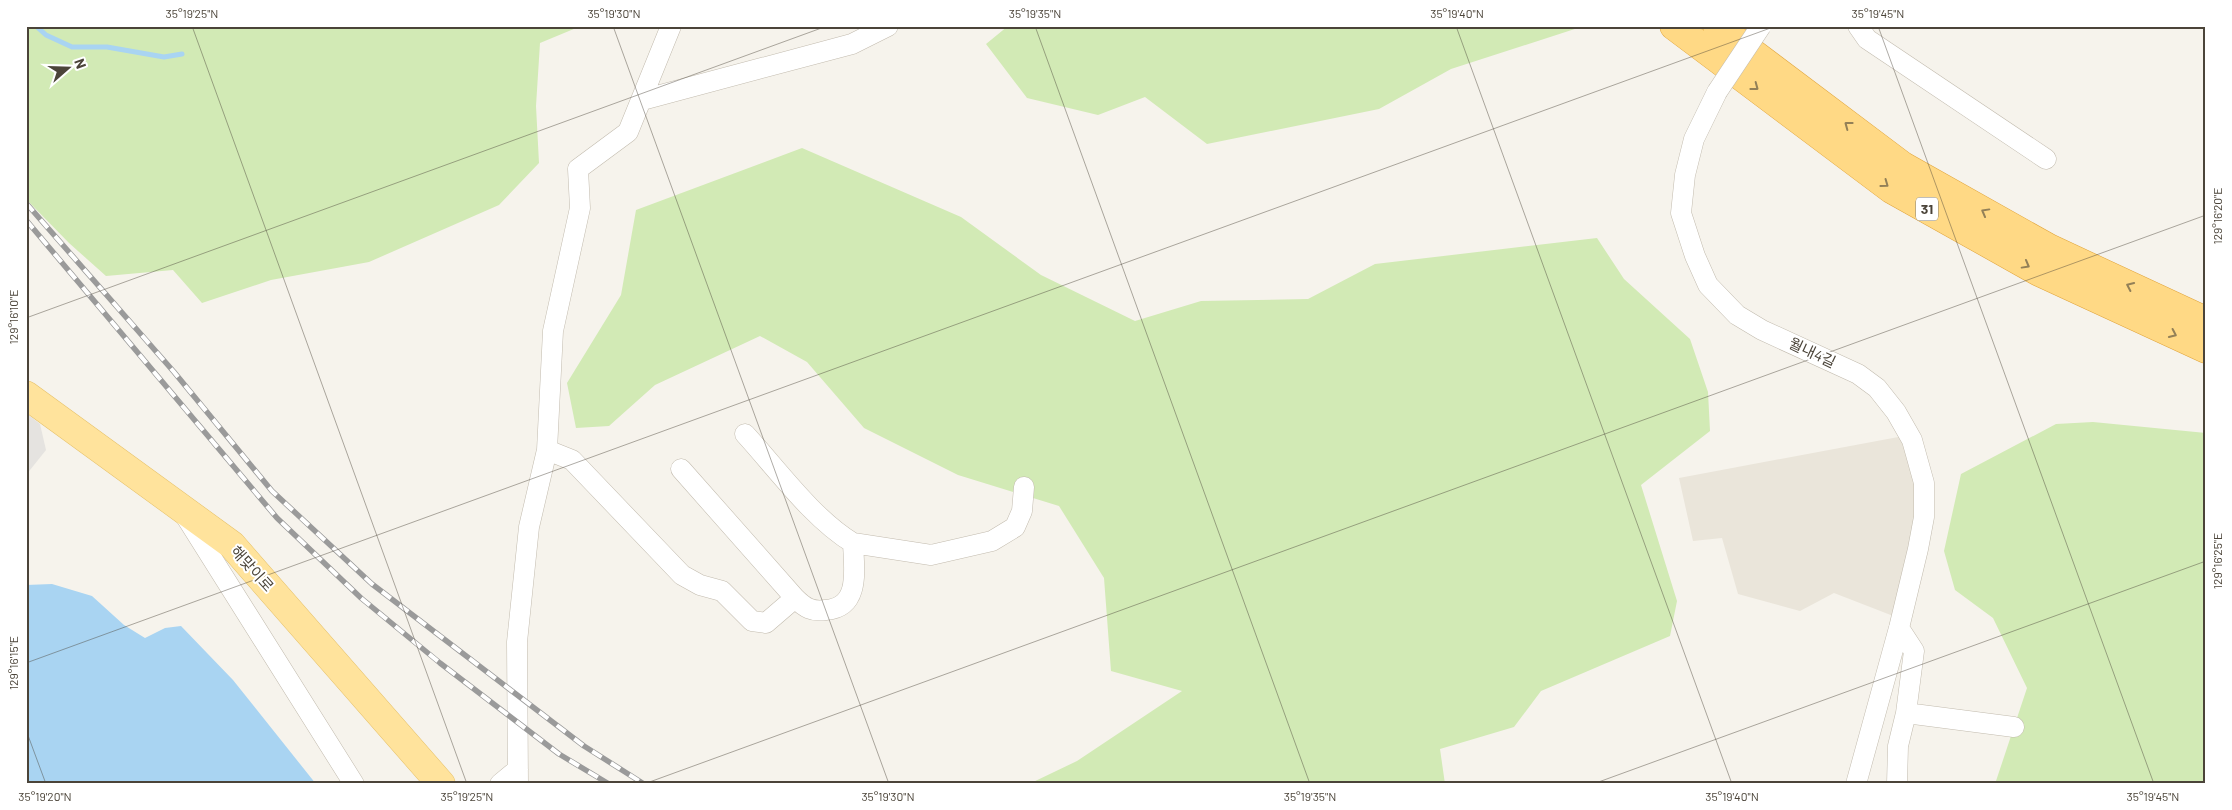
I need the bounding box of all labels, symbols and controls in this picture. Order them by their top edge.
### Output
text: 35°19'25"N [166,6,218,20]
text: 35°19'30"N [587,6,641,20]
text: 35°19'35"N [1009,6,1061,20]
text: 35°19'40"N [1430,6,1484,20]
text: 35°19'45"N [1852,6,1904,20]
north arrow [42,42,92,92]
text: N [71,56,90,71]
one-way arrow [1749,81,1759,90]
one-way arrow [1845,122,1854,130]
one-way arrow [1879,179,1888,187]
text: 129°16'20"E [2210,187,2224,245]
road number: 31 [1916,198,1938,220]
one-way arrow [1981,208,1990,218]
one-way arrow [2021,259,2030,269]
one-way arrow [2126,281,2135,292]
text: 129°16'10"E [6,290,20,344]
one-way arrow [2168,328,2177,339]
street label: 월내4길 [1786,333,1839,371]
text: 129°16'25"E [2210,533,2224,589]
street label: 해맞이로 [228,542,278,595]
text: 129°16'15"E [6,636,20,690]
text: 35°19'20"N [18,789,72,803]
text: 35°19'25"N [441,789,493,803]
text: 35°19'30"N [861,789,915,803]
text: 35°19'35"N [1284,789,1336,803]
text: 35°19'40"N [1705,789,1759,803]
text: 35°19'45"N [2127,789,2179,803]

